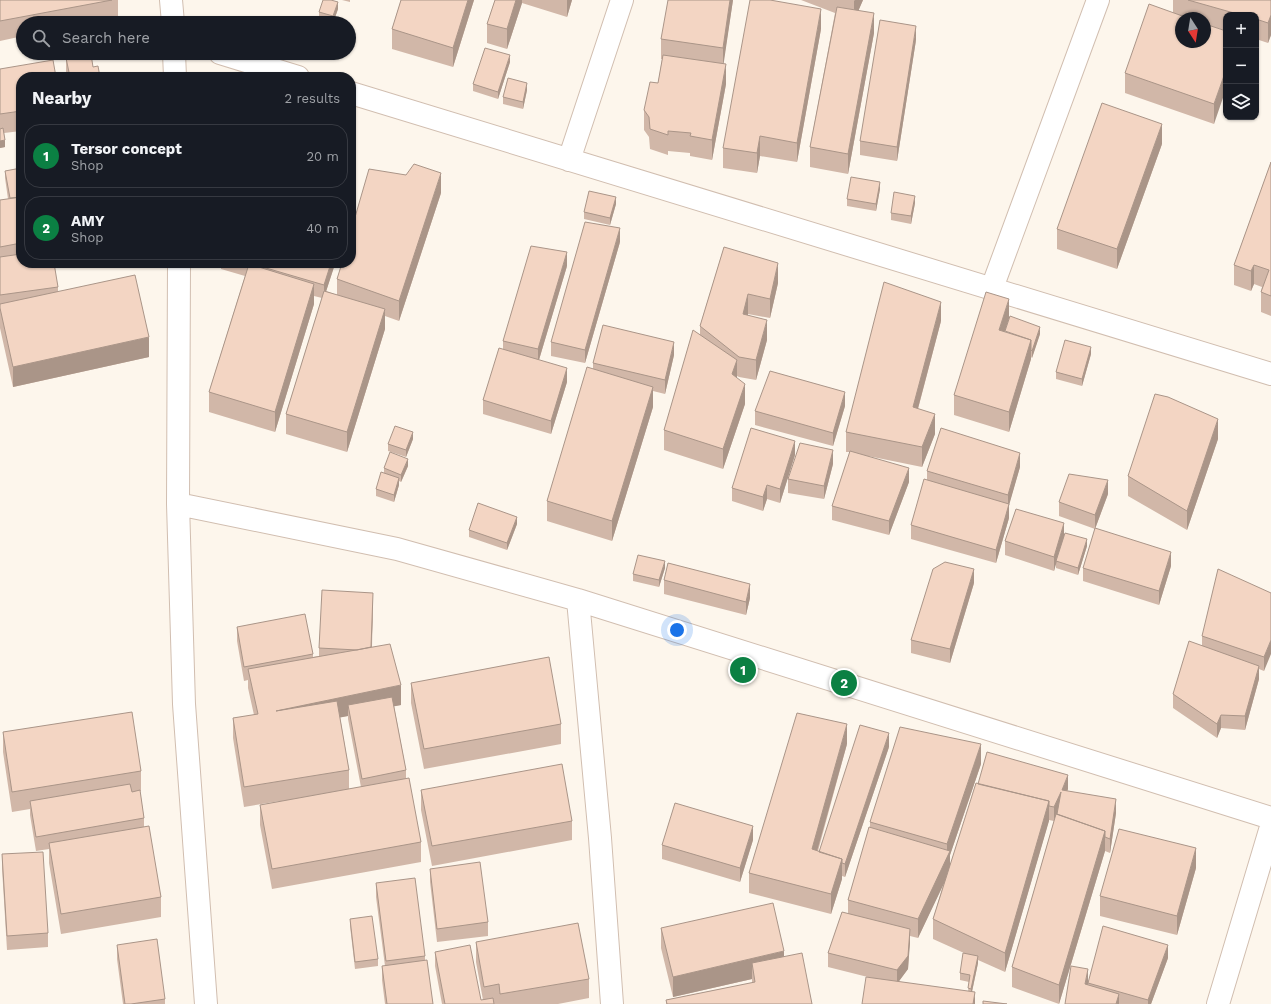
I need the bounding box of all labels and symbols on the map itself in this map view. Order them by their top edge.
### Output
north arrow [1175,12,1211,48]
your location [667,620,687,640]
pin: 1 [730,655,756,685]
pin: 2 [831,668,857,698]

